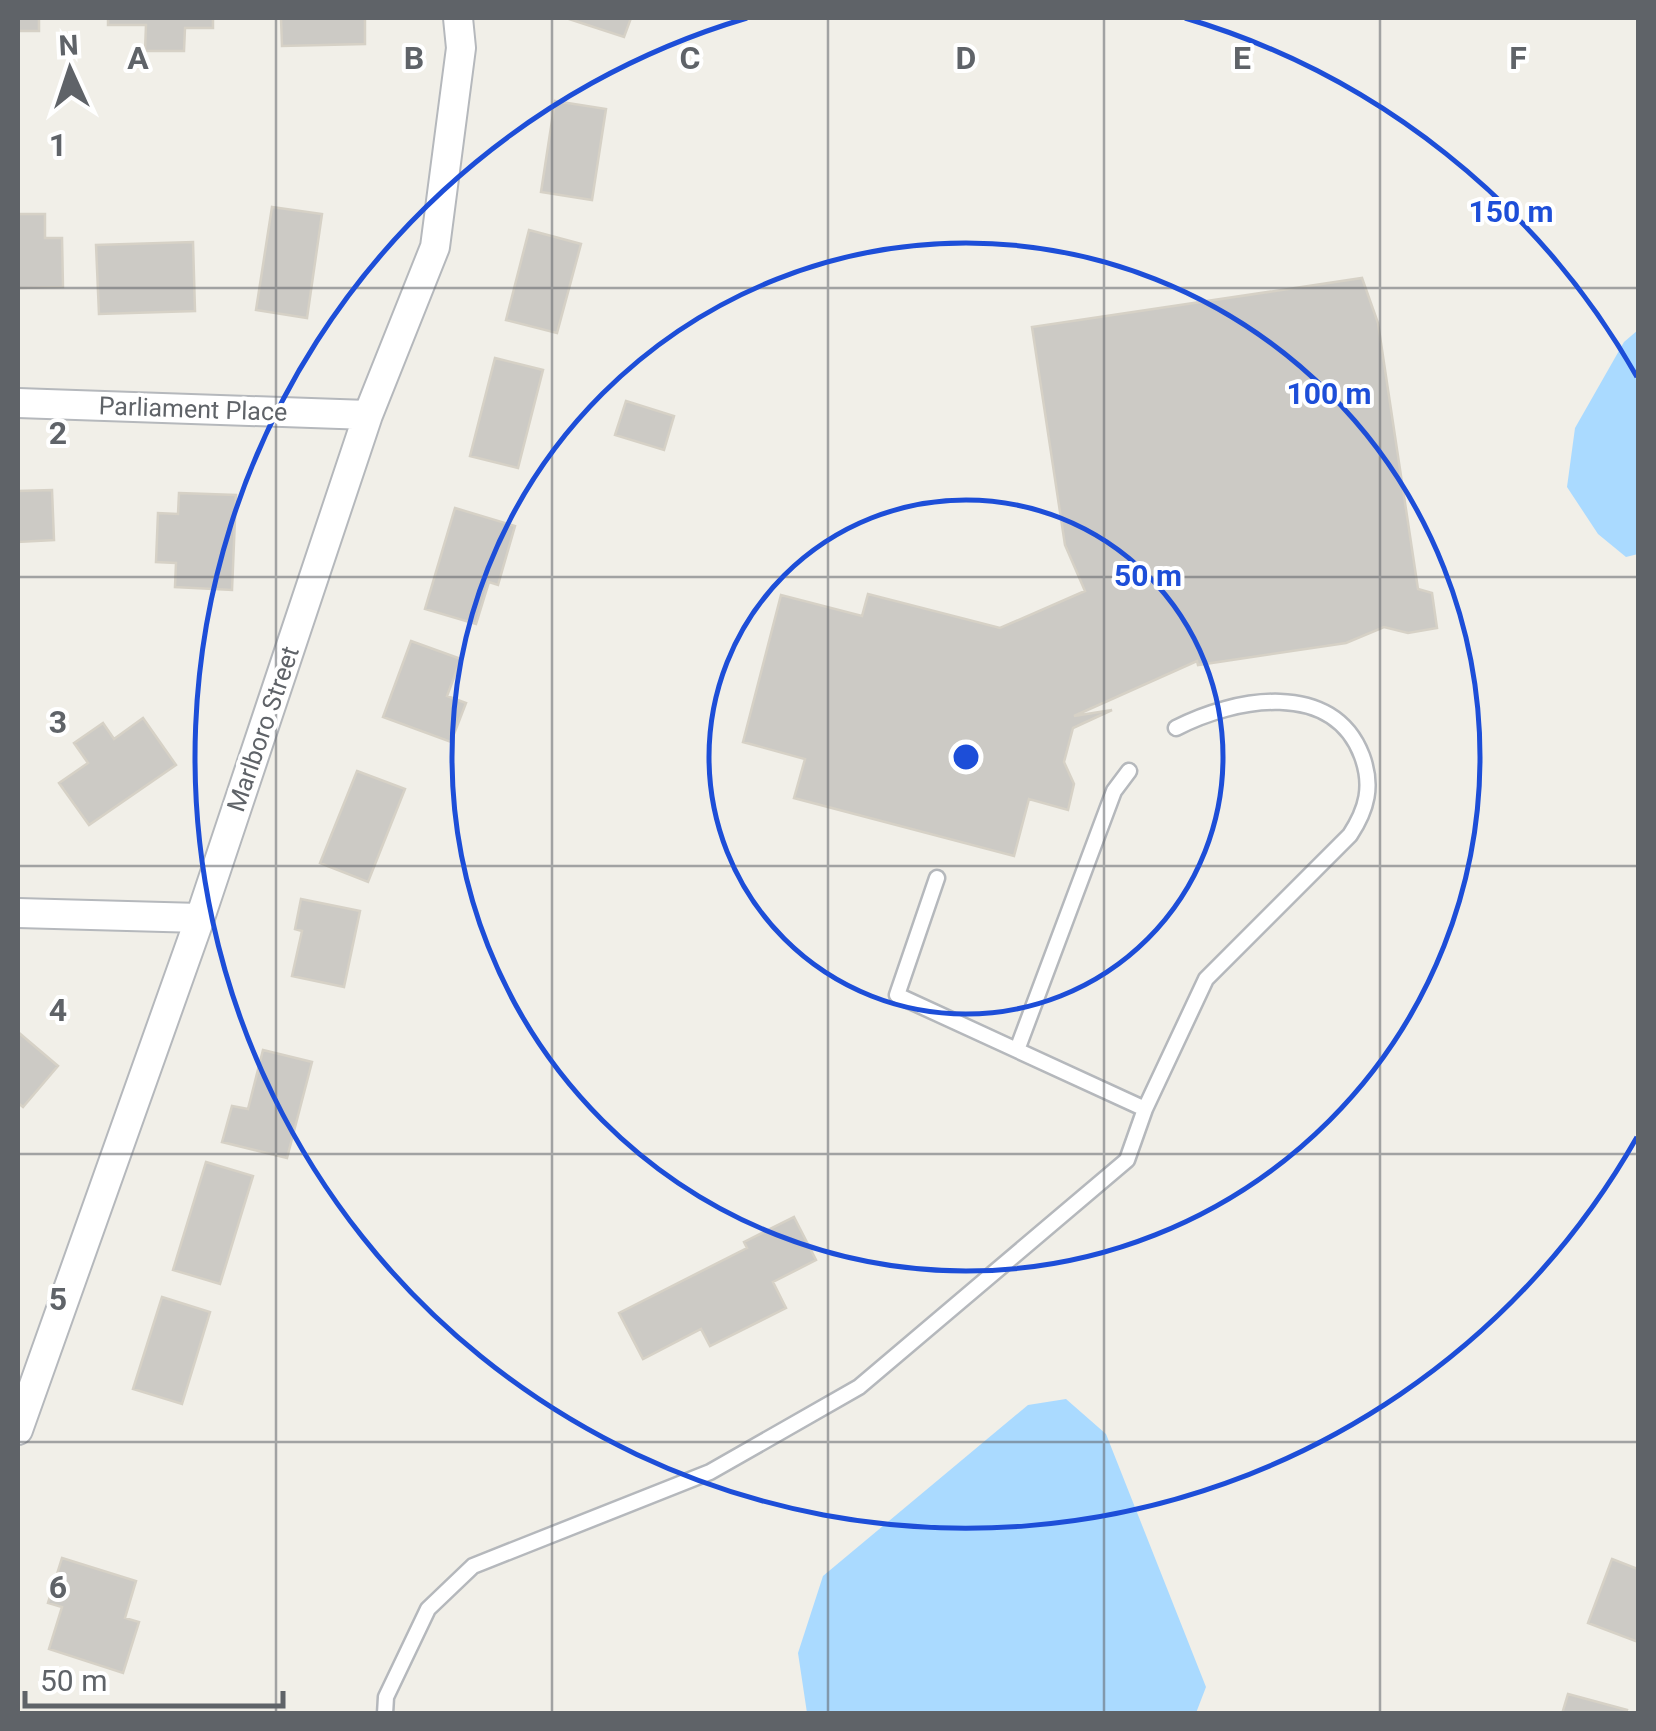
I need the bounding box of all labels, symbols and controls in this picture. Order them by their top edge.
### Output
north arrow [20,20,120,120]
text: N [58,29,79,63]
text: A [127,39,149,77]
text: B [404,39,424,77]
text: C [680,39,700,77]
text: D [956,39,976,77]
text: E [1233,39,1251,77]
text: F [1509,39,1527,77]
text: 1 [49,126,67,164]
text: 150 m [1468,194,1554,229]
text: 100 m [1286,376,1372,411]
street label: Parliament Place [98,391,288,427]
text: 2 [49,414,67,452]
text: 50 m [1114,558,1182,593]
street label: Marlboro Street [221,643,305,815]
text: 3 [49,703,67,741]
centre of rings [948,739,984,775]
text: 4 [49,991,67,1029]
text: 5 [49,1280,67,1318]
text: 6 [49,1568,67,1606]
scale bar [25,1646,282,1708]
text: 50 m [40,1663,107,1698]

